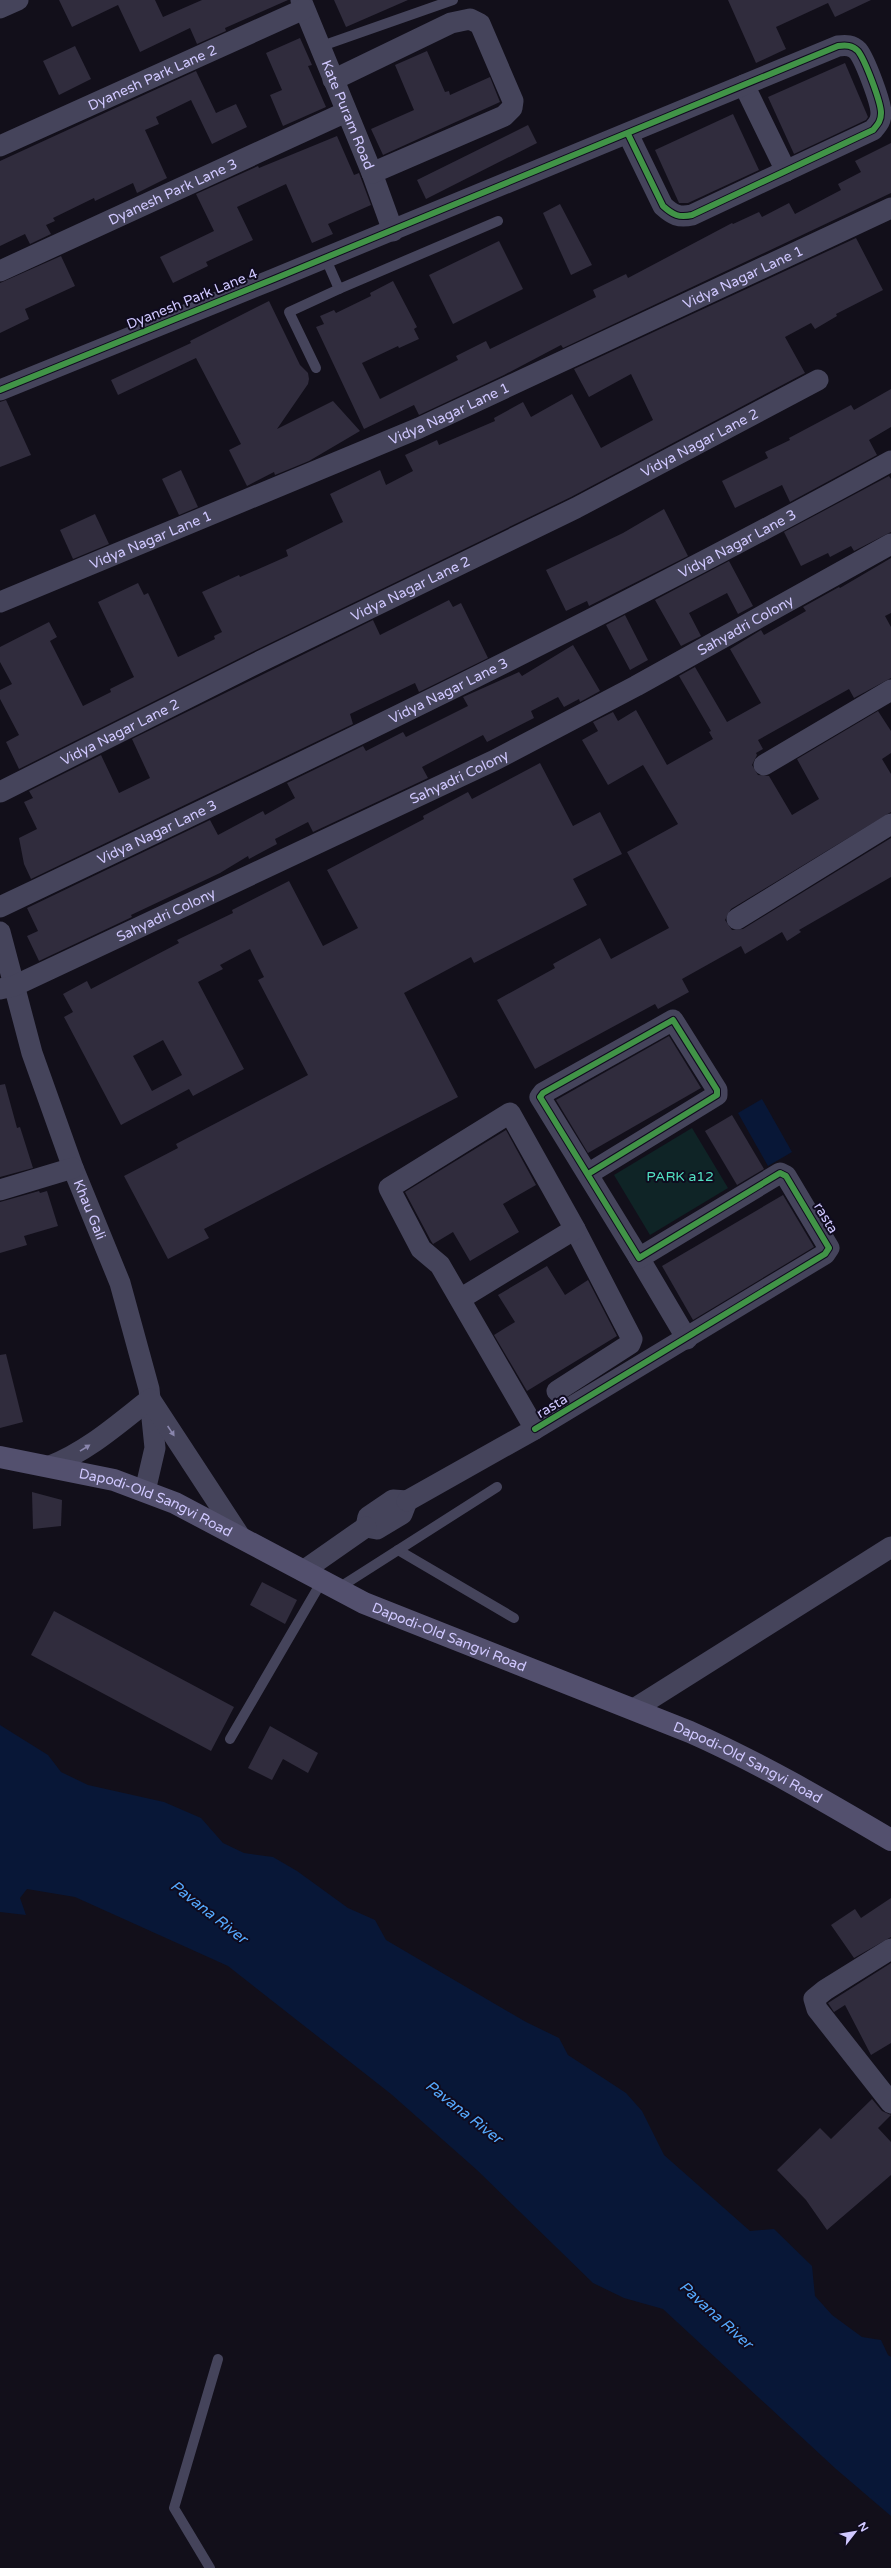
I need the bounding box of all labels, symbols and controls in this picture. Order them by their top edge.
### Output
street label: Dyanesh Park Lane 2 [85,41,219,114]
street label: Kate Puram Road [318,57,378,172]
street label: Dyanesh Park Lane 3 [106,155,240,229]
street label: Vidya Nagar Lane 1 [680,242,806,312]
street label: Dyanesh Park Lane 4 [124,265,260,333]
street label: Vidya Nagar Lane 1 [386,379,512,448]
street label: Vidya Nagar Lane 2 [638,405,761,481]
street label: Vidya Nagar Lane 3 [675,506,799,581]
street label: Vidya Nagar Lane 1 [87,507,214,572]
street label: Vidya Nagar Lane 2 [348,552,473,625]
street label: Sahyadri Colony [694,591,797,659]
street label: Vidya Nagar Lane 3 [386,654,511,727]
street label: Vidya Nagar Lane 2 [58,695,182,769]
street label: Sahyadri Colony [407,746,512,807]
street label: Vidya Nagar Lane 3 [94,796,220,868]
street label: Sahyadri Colony [113,884,218,945]
park label: PARK a12 [646,1168,714,1185]
street label: Khau Gali [70,1177,110,1242]
street label: rasta [810,1199,842,1237]
street label: rasta [533,1390,571,1422]
one-way arrow [168,1425,175,1437]
one-way arrow [79,1445,91,1452]
street label: Dapodi-Old Sangvi Road [77,1465,235,1540]
street label: Dapodi-Old Sangvi Road [370,1599,529,1675]
street label: Dapodi-Old Sangvi Road [671,1718,825,1807]
water label: Pavana River [167,1877,253,1949]
water label: Pavana River [422,2077,508,2149]
water label: Pavana River [676,2277,758,2354]
north arrow [835,2512,875,2552]
text: N [855,2520,871,2534]

